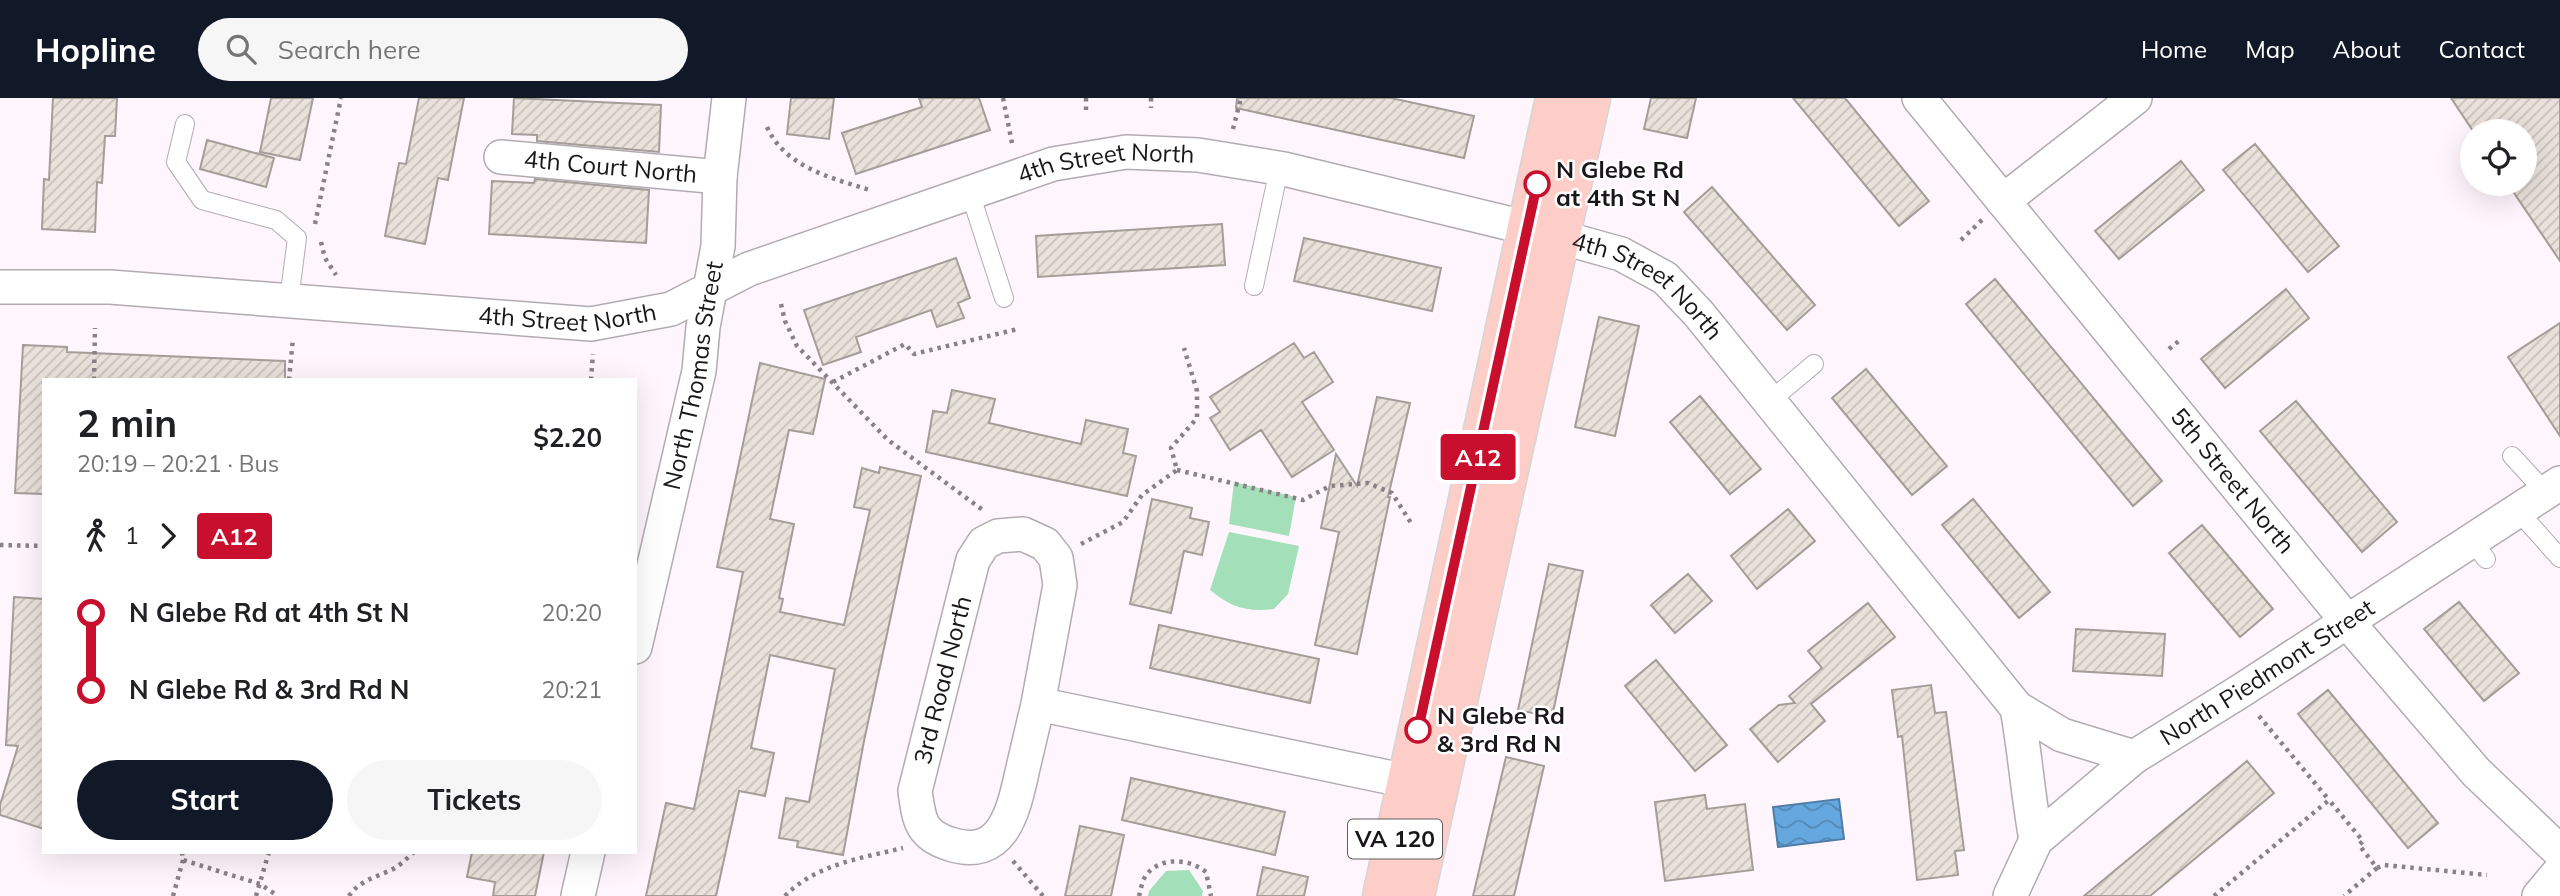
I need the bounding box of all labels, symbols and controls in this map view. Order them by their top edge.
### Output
search box [198,18,688,81]
text: Hopline [35,29,156,70]
icon: search [222,30,260,68]
text: Search here [278,33,421,66]
text: Home [2141,34,2207,64]
text: Map [2245,34,2295,64]
text: About [2333,34,2401,64]
text: Contact [2439,34,2525,64]
map controls [2460,119,2537,196]
button: locate [2460,119,2537,196]
street label: 4th Street North [1013,136,1195,189]
street label: 4th Court North [523,143,699,189]
place label: N Glebe Rd at 4th St N [1556,154,1684,212]
marker: N Glebe Rd at 4th St N [1524,171,1550,197]
street label: 4th Street North [1569,225,1730,345]
street label: North Thomas Street [656,259,729,492]
street label: 4th Street North [477,296,659,338]
text: 2 min [77,399,177,447]
street label: 5th Street North [2165,402,2302,559]
text: $2.20 [533,421,602,454]
line badge: A12 [1438,434,1518,480]
text: A12 [1455,442,1501,472]
text: 20:19 – 20:21 · Bus [77,449,279,478]
icon: walk [77,517,115,555]
icon: forward [149,517,187,555]
text: 1 [125,521,139,550]
text: A12 [211,521,258,551]
street label: North Piedmont Street [2154,592,2380,751]
street label: 3rd Road North [907,593,977,767]
text: N Glebe Rd at 4th St N [129,596,409,629]
text: 20:20 [542,598,602,627]
text: N Glebe Rd & 3rd Rd N [129,673,409,706]
text: 20:21 [542,675,602,704]
place label: N Glebe Rd & 3rd Rd N [1437,700,1565,758]
marker: N Glebe Rd & 3rd Rd N [1405,717,1431,743]
button: Start [77,760,333,840]
button: Tickets [347,760,602,840]
road number: VA 120 [1348,820,1442,859]

